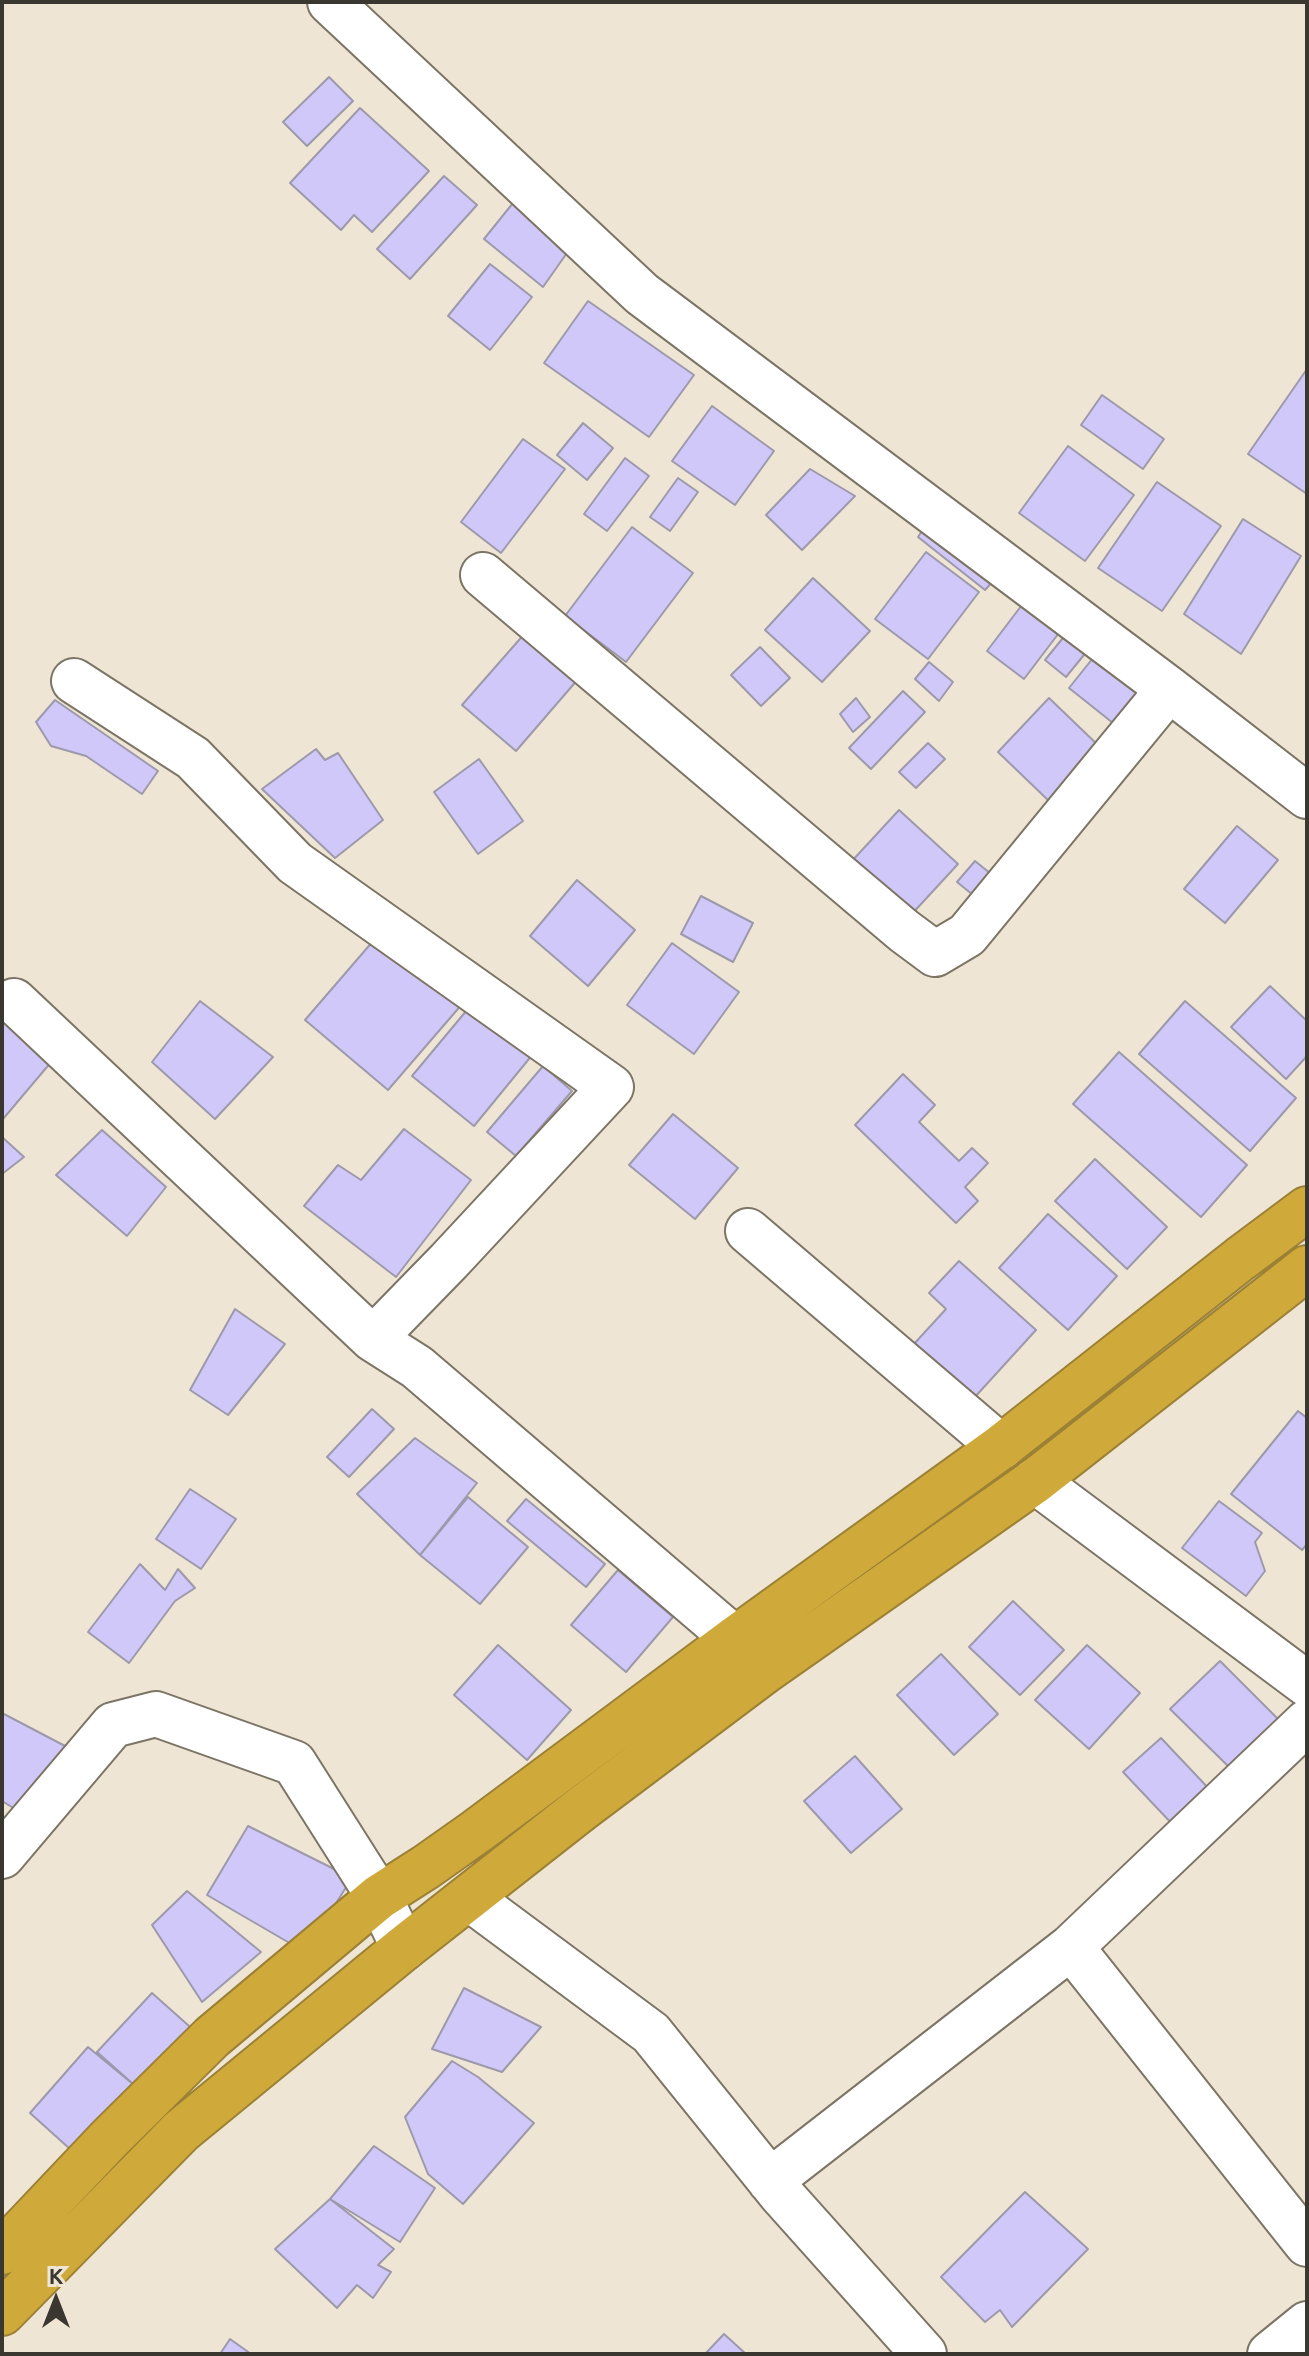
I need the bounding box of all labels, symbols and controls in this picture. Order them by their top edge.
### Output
north arrow [16,2260,96,2340]
text: K [49,2263,63,2288]

